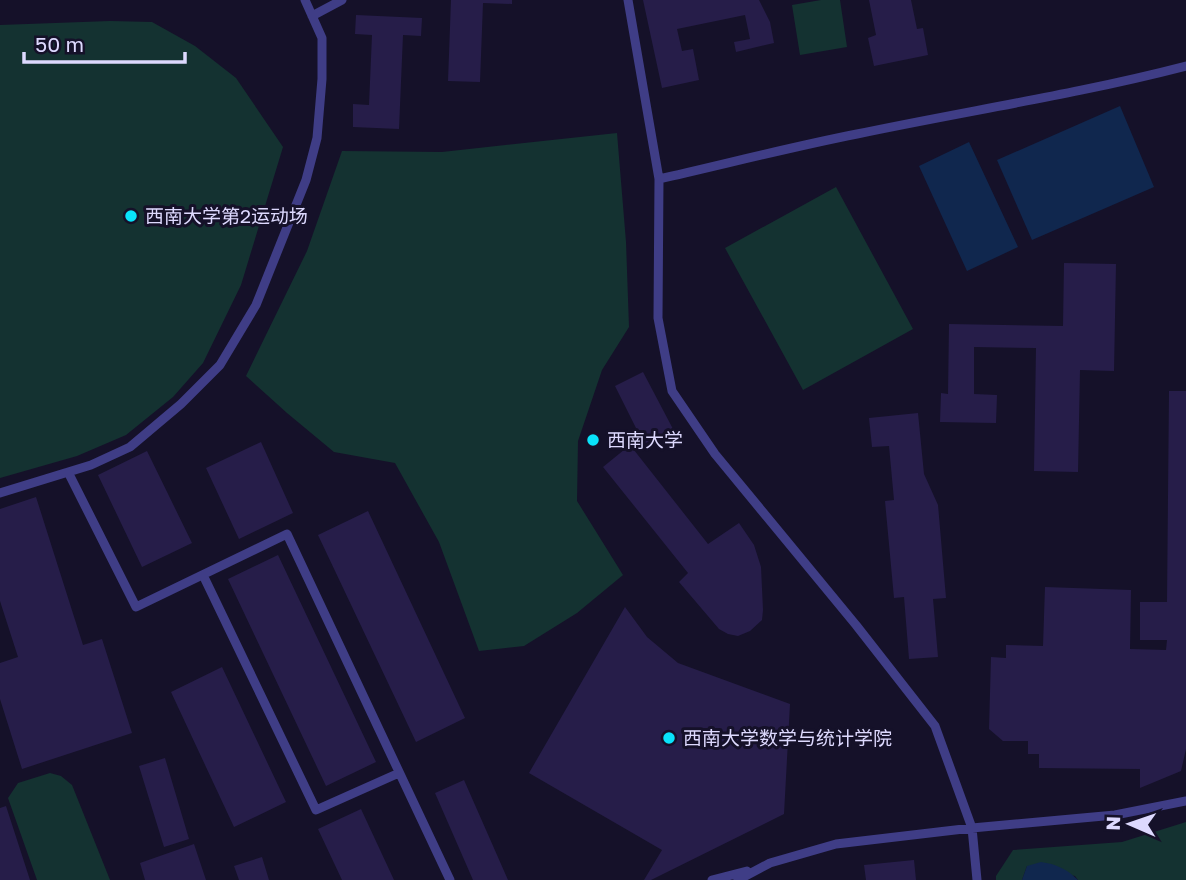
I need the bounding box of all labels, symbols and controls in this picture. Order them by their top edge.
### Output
scale bar [24,21,186,65]
text: 50 m [35,31,84,57]
place label: 西南大学第2运动场 [145,204,308,227]
marker: 西南大学第2运动场 [123,208,139,224]
place label: 西南大学 [607,428,683,451]
marker: 西南大学 [585,432,601,448]
place label: 西南大学数学与统计学院 [683,726,892,749]
marker: 西南大学数学与统计学院 [661,730,677,746]
north arrow [1095,789,1165,859]
text: N [1101,816,1124,831]

